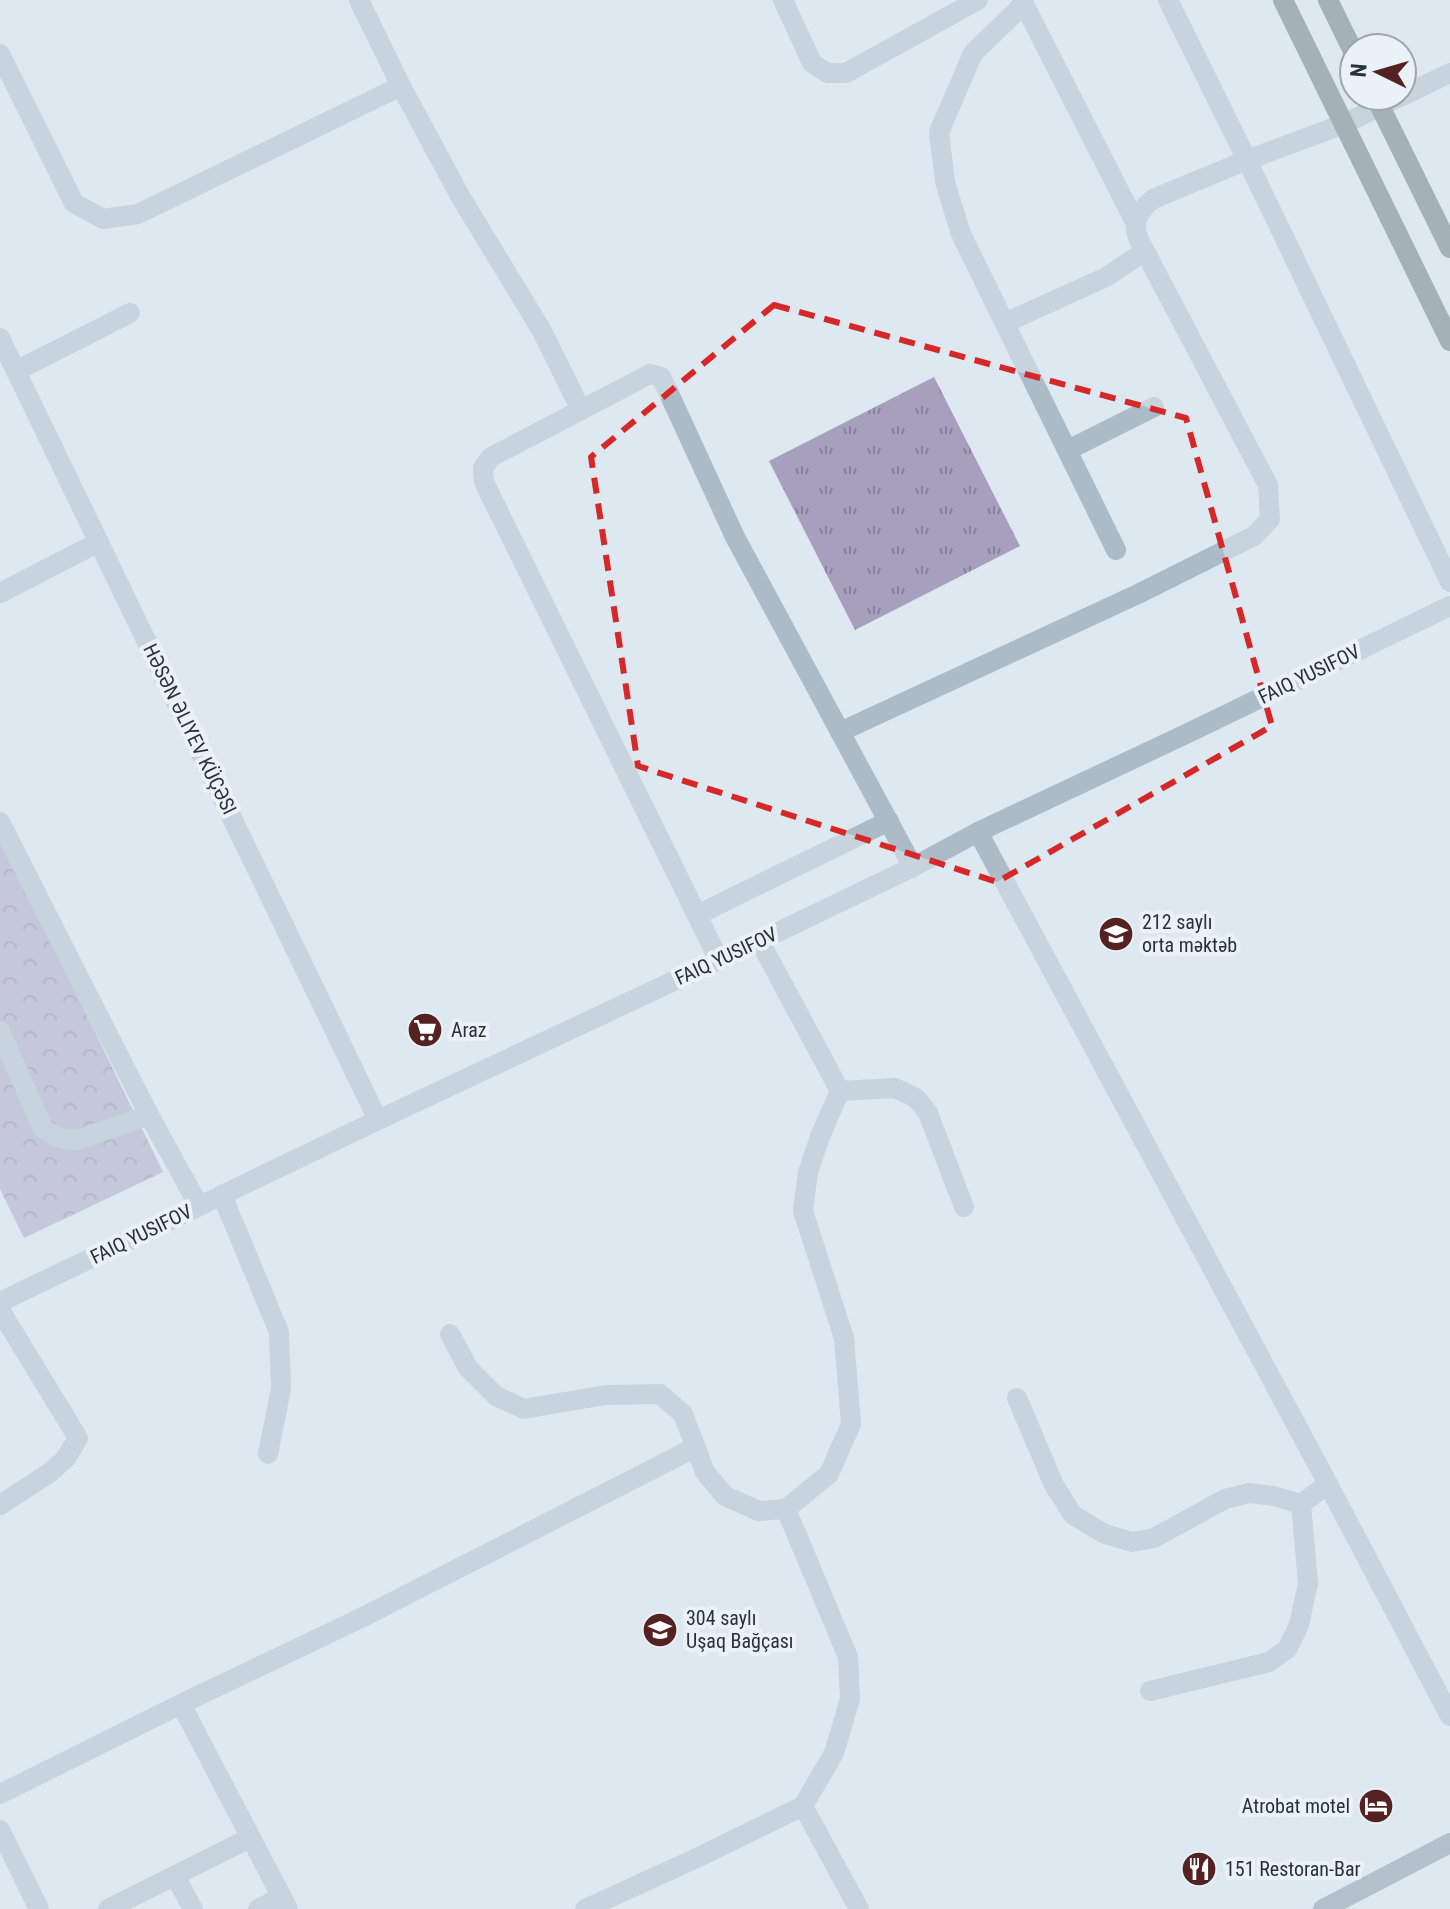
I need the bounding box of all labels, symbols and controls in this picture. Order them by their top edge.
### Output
north arrow [1338,32,1418,112]
text: N [1346,62,1372,78]
street label: FAIQ YUSIFOV [1254,639,1364,709]
street label: HƏSƏN ƏLIYEV KÜÇƏSI [138,640,242,818]
place label: 212 saylı orta məktəb [1142,910,1237,957]
school or university icon: 212 saylı orta məktəb [1097,915,1135,953]
street label: FAIQ YUSIFOV [671,922,781,990]
supermarket icon: Araz [406,1011,444,1049]
place label: Araz [451,1018,487,1042]
street label: FAIQ YUSIFOV [86,1199,196,1269]
place label: 304 saylı Uşaq Bağçası [686,1606,794,1653]
school or university icon: 304 saylı Uşaq Bağçası [641,1611,679,1649]
hotel icon: Atrobat motel [1357,1787,1395,1825]
place label: Atrobat motel [1242,1794,1350,1818]
restaurant icon: 151 Restoran-Bar [1180,1850,1218,1888]
place label: 151 Restoran-Bar [1225,1857,1361,1881]

